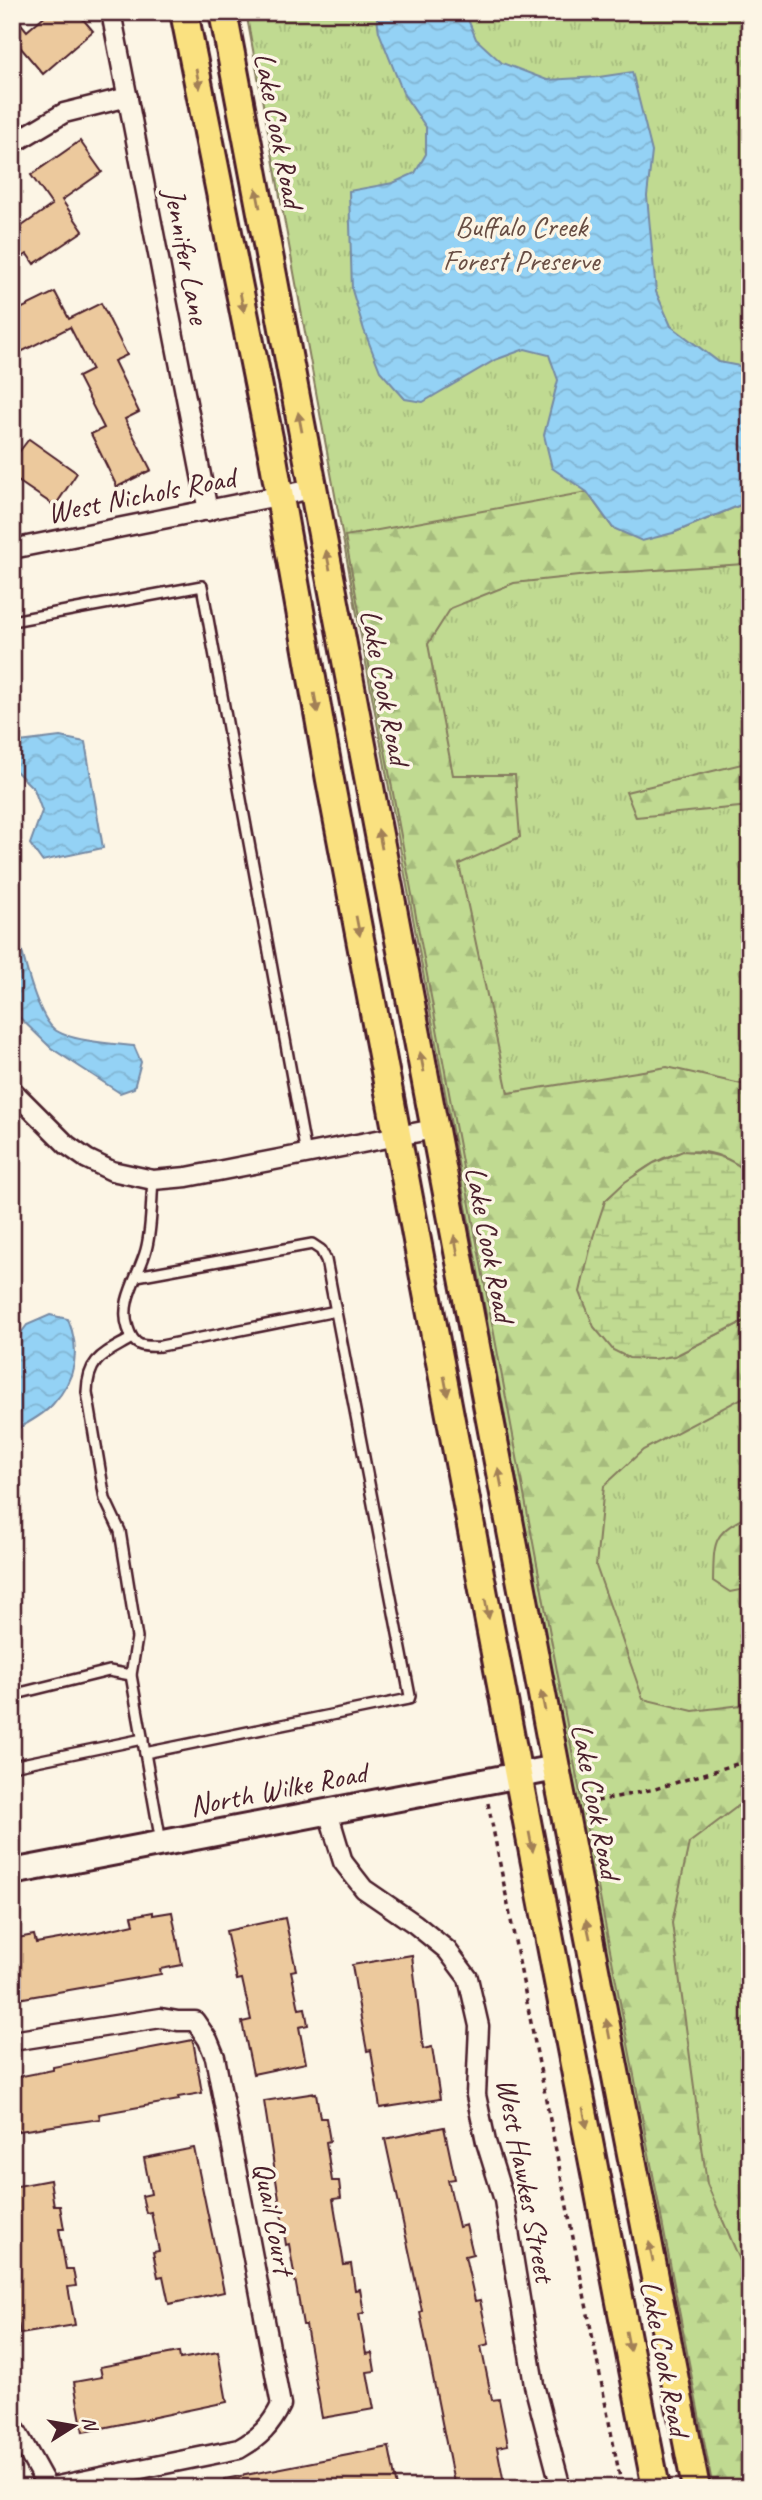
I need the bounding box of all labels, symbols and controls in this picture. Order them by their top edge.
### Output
street label: Lake Cook Road [245,49,313,215]
one-way arrow [192,68,203,90]
street label: Jennifer Lane [155,183,219,329]
one-way arrow [252,187,263,209]
park label: Buffalo Creek Forest Preserve [443,207,602,279]
one-way arrow [237,291,248,313]
one-way arrow [295,411,306,433]
street label: West Nichols Road [44,457,242,532]
one-way arrow [322,549,333,571]
street label: Lake Cook Road [351,606,419,772]
one-way arrow [311,692,322,714]
one-way arrow [374,827,385,849]
one-way arrow [353,915,364,937]
one-way arrow [416,1051,427,1073]
street label: Lake Cook Road [456,1163,524,1329]
one-way arrow [450,1234,461,1256]
one-way arrow [440,1375,451,1397]
one-way arrow [494,1467,505,1489]
one-way arrow [482,1598,493,1620]
one-way arrow [537,1690,548,1712]
street label: Lake Cook Road [562,1720,630,1886]
street label: North Wilke Road [186,1752,374,1825]
one-way arrow [526,1831,537,1853]
one-way arrow [583,1918,594,1940]
one-way arrow [602,2018,613,2040]
street label: West Hawkes Street [488,2075,565,2288]
one-way arrow [579,2107,590,2129]
street label: Quail Court [245,2159,304,2281]
one-way arrow [645,2241,656,2263]
street label: Lake Cook Road [631,2277,699,2443]
one-way arrow [623,2330,634,2352]
north arrow [38,2392,108,2462]
text: N [77,2415,103,2434]

